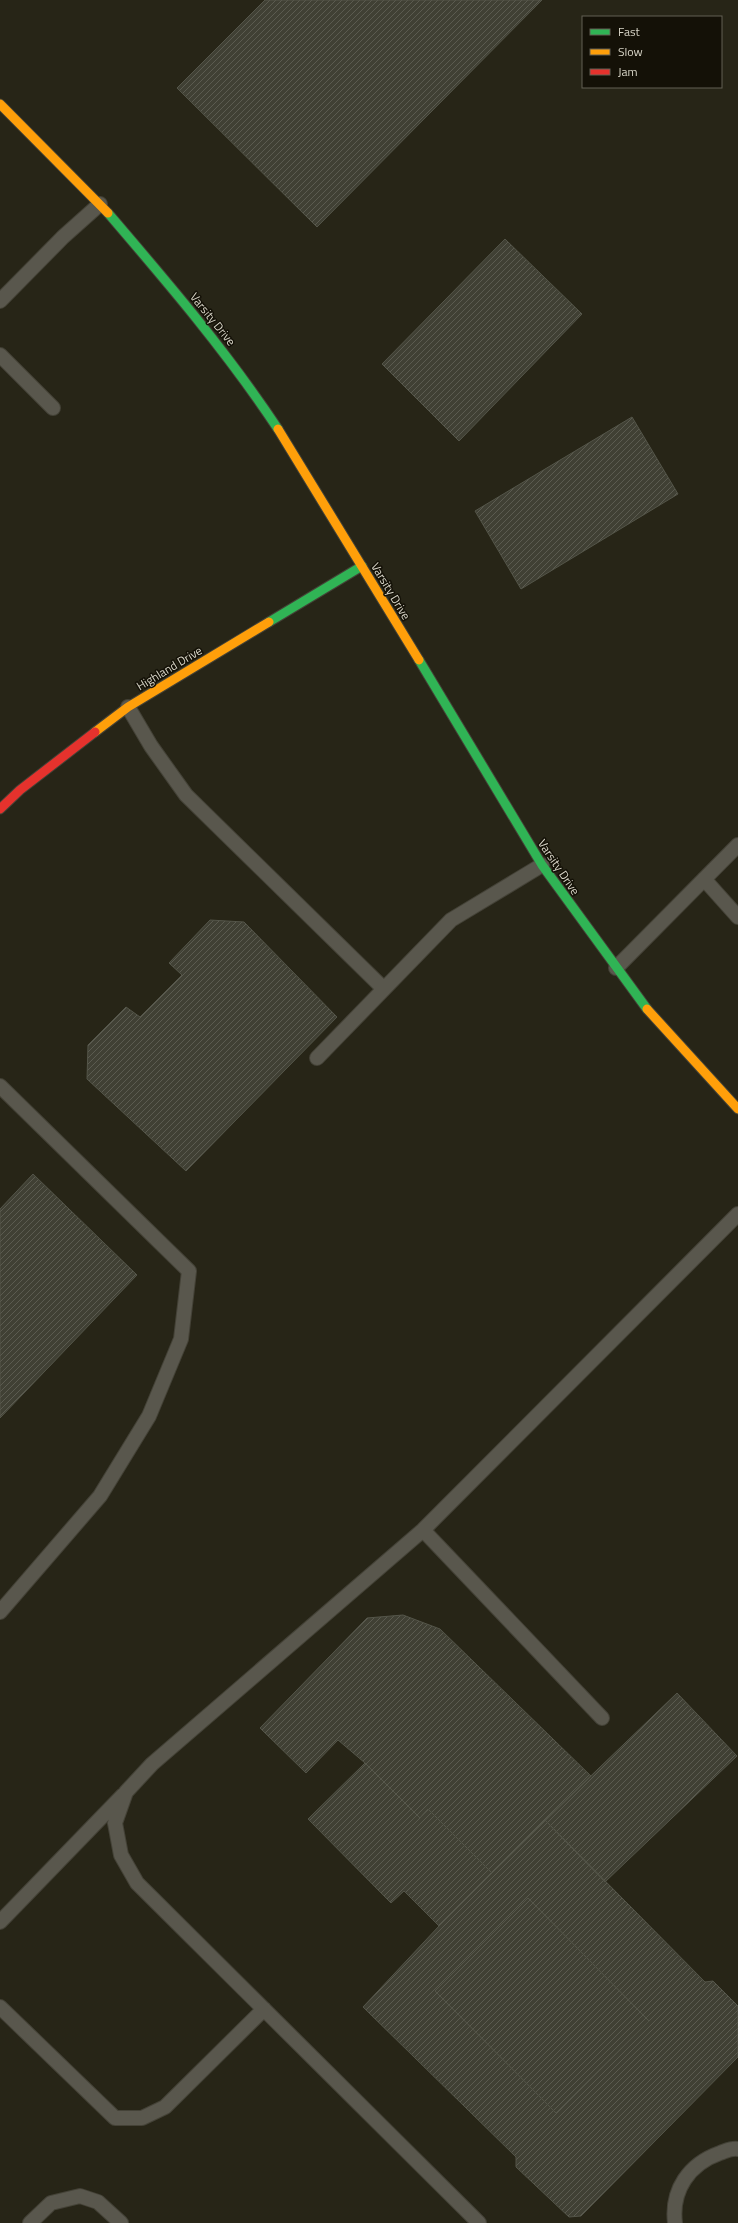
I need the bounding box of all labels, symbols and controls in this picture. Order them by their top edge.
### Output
legend [582,16,722,88]
text: Fast [618,22,641,41]
text: Slow [618,42,643,61]
text: Jam [618,62,638,81]
street label: Varsity Drive [185,288,241,350]
street label: Varsity Drive [366,559,416,623]
street label: Highland Drive [132,641,206,695]
street label: Varsity Drive [533,835,585,899]

